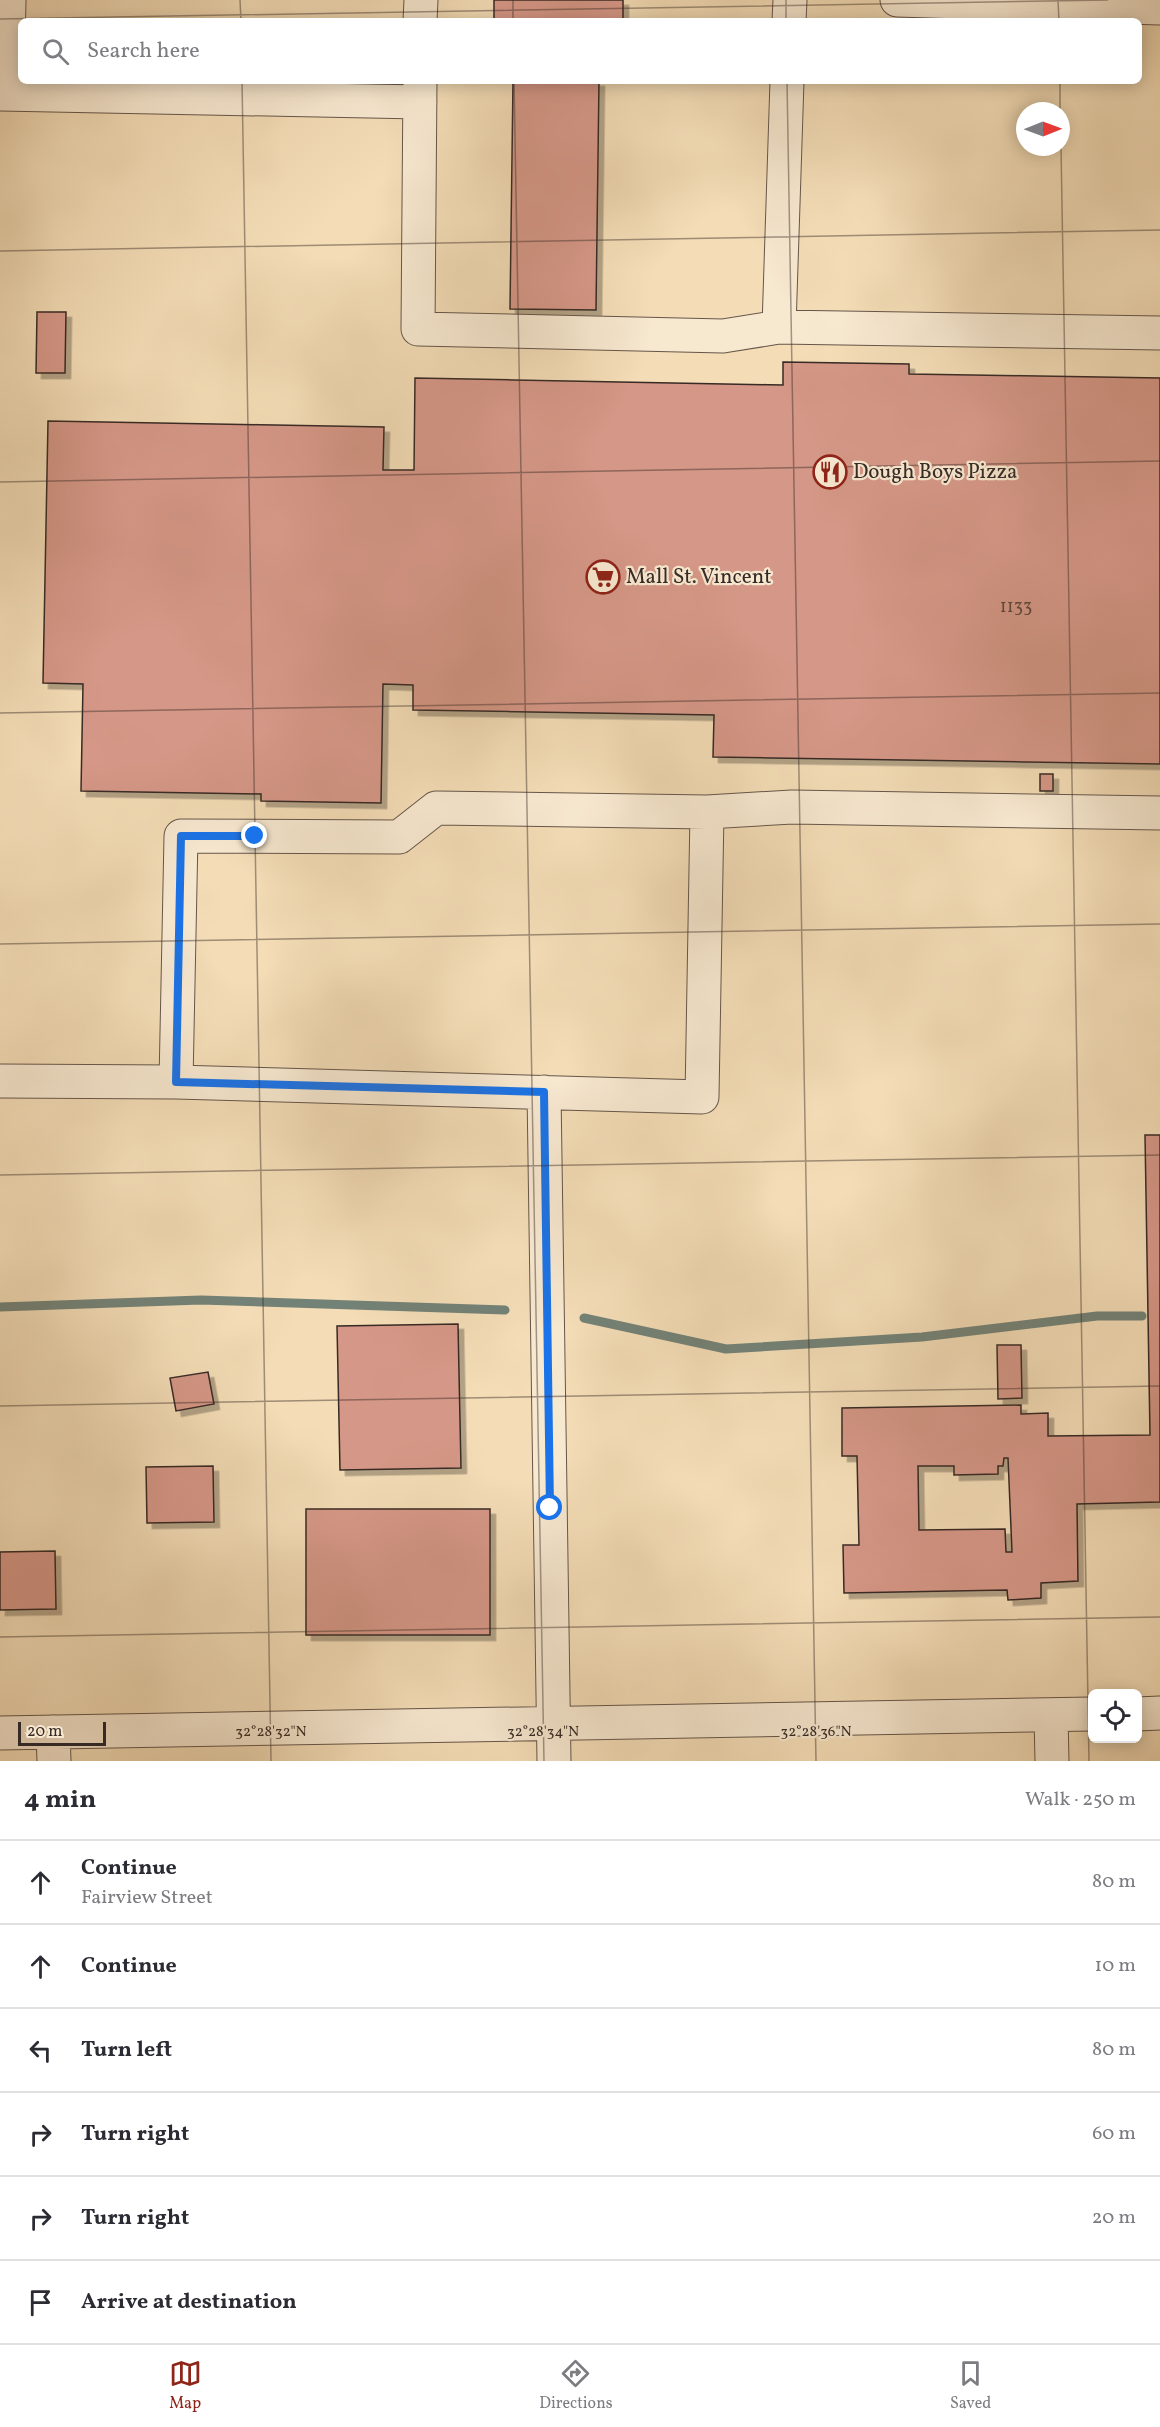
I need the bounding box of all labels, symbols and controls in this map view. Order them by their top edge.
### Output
search box [18,18,1142,84]
icon: search [39,35,72,68]
text: Search here [87,36,200,67]
north arrow [1016,102,1070,156]
restaurant icon: Dough Boys Pizza [812,454,848,490]
place label: Dough Boys Pizza [853,458,1017,487]
supermarket icon: Mall St. Vincent [585,559,621,595]
place label: Mall St. Vincent [626,563,772,592]
house number: 1133 [1000,595,1032,620]
route end [241,822,267,848]
route start [536,1494,562,1520]
map controls [1088,1689,1142,1743]
button: locate [1088,1689,1142,1743]
scale bar [18,1719,106,1746]
text: 20 m [27,1721,62,1743]
text: 32°28'32"N [235,1722,307,1743]
text: 32°28'34"N [507,1722,579,1743]
text: 32°28'36"N [780,1722,852,1743]
text: 4 min [24,1782,96,1818]
text: Walk · 250 m [1025,1786,1136,1814]
text: Continue [81,1853,177,1884]
icon: ahead [24,1866,57,1899]
text: 80 m [1092,1868,1136,1896]
text: Fairview Street [81,1884,213,1912]
icon: ahead [24,1950,57,1983]
text: Continue [81,1951,177,1982]
text: 10 m [1095,1952,1136,1980]
icon: left [24,2034,57,2067]
text: Turn left [81,2035,172,2066]
text: 80 m [1092,2036,1136,2064]
icon: right [24,2118,57,2151]
text: Turn right [81,2119,189,2150]
text: 60 m [1092,2120,1136,2148]
icon: right [24,2202,57,2235]
text: Turn right [81,2203,189,2234]
text: 20 m [1092,2204,1136,2232]
icon: arrive [24,2286,57,2319]
text: Arrive at destination [81,2287,297,2318]
tab: Map [169,2357,202,2415]
tab: Directions [539,2357,613,2415]
tab: Saved [950,2357,991,2415]

